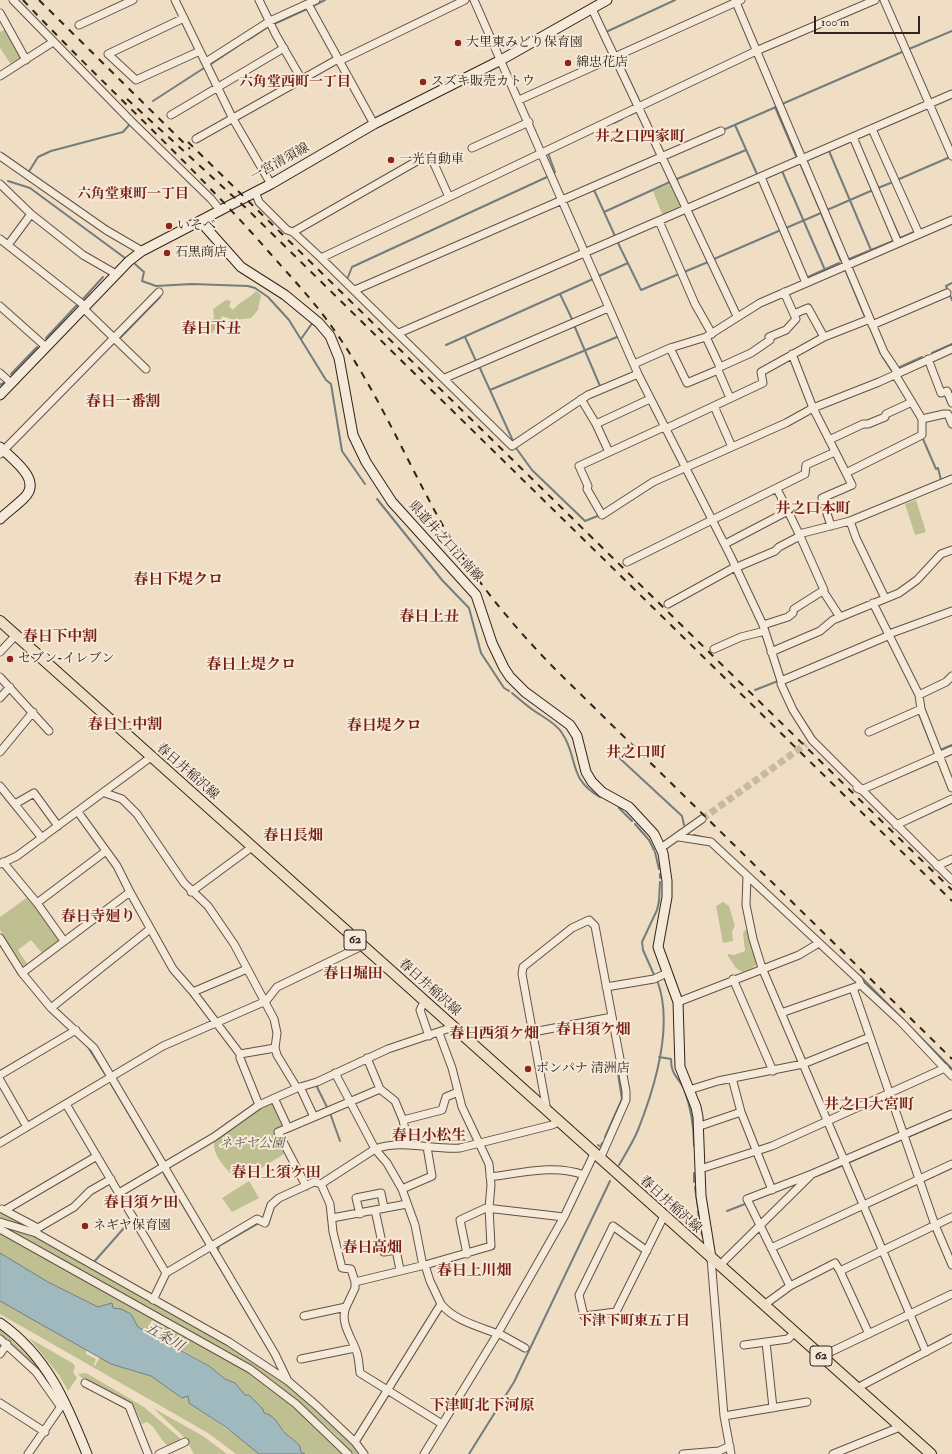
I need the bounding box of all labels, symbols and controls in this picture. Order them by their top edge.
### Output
scale bar [816,8,922,34]
text: 100 m [821,15,849,30]
place label: 大里東みどり保育園 [466,35,583,51]
marker: 大里東みどり保育園 [453,38,463,48]
place label: 綿忠花店 [576,55,628,71]
marker: 綿忠花店 [563,58,573,68]
place label: スズキ販売カトウ [431,74,535,90]
district label: 六角堂西町一丁目 [239,75,351,91]
marker: スズキ販売カトウ [418,77,428,87]
district label: 井之口四家町 [595,129,685,147]
street label: 一宮清須線 [248,140,312,186]
place label: 一光自動車 [399,152,464,168]
marker: 一光自動車 [386,155,396,165]
district label: 六角堂東町一丁目 [77,187,189,203]
place label: いそべ [177,218,216,234]
marker: いそべ [164,221,174,231]
place label: 石黒商店 [175,245,227,261]
marker: 石黒商店 [162,248,172,258]
district label: 春日下丑 [181,321,241,339]
district label: 春日一番割 [86,394,160,412]
street label: 県道井之口江南線 [404,498,486,586]
district label: 井之口本町 [776,501,850,519]
district label: 春日下堤クロ [133,572,223,590]
district label: 春日上丑 [399,609,459,627]
district label: 春日下中割 [23,629,97,647]
place label: セブン-イレブン [18,651,114,667]
marker: セブン-イレブン [5,654,15,664]
district label: 春日上堤クロ [206,657,296,675]
district label: 春日上中割 [88,717,162,735]
district label: 春日堤クロ [347,718,421,736]
street label: 春日井稲沢線 [152,741,222,803]
district label: 井之口町 [606,745,666,763]
district label: 春日長畑 [263,828,323,846]
district label: 春日寺廻り [61,909,135,927]
road number: 62 [344,930,366,950]
street label: 春日井稲沢線 [395,956,463,1020]
district label: 春日堀田 [323,966,383,984]
district label: 春日須ケ畑 [556,1022,630,1040]
district label: 春日西須ケ畑 [449,1026,539,1044]
place label: ボンパナ 清洲店 [536,1061,630,1077]
marker: ボンパナ 清洲店 [523,1064,533,1074]
district label: 井之口大宮町 [824,1097,914,1115]
district label: 春日小松生 [392,1128,466,1146]
park label: ネギヤ公園 [220,1136,284,1152]
district label: 春日上須ケ田 [231,1165,321,1183]
street label: 春日井稲沢線 [636,1173,704,1237]
district label: 春日須ケ田 [104,1195,178,1213]
place label: ネギヤ保育園 [93,1218,171,1234]
marker: ネギヤ保育園 [80,1221,90,1231]
district label: 春日高畑 [342,1240,402,1258]
district label: 春日上川畑 [437,1263,511,1281]
district label: 下津下町東五丁目 [578,1314,690,1330]
water label: 五条川 [142,1320,186,1356]
road number: 62 [810,1346,832,1366]
district label: 下津町北下河原 [430,1398,534,1416]

